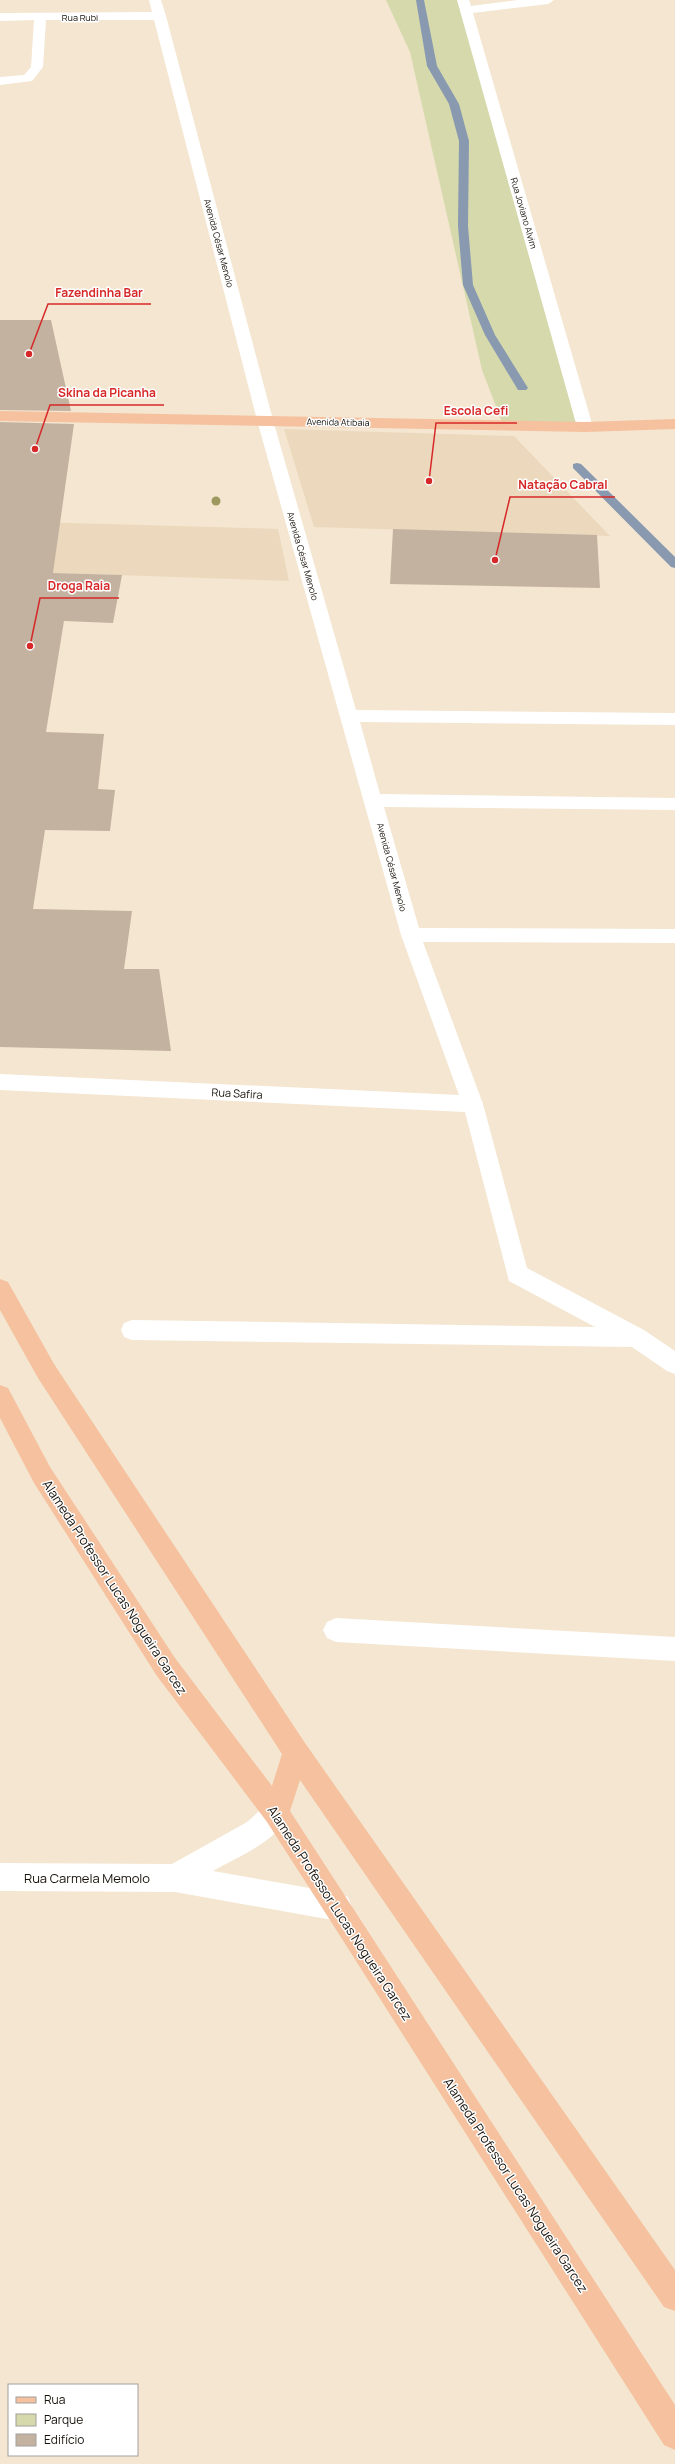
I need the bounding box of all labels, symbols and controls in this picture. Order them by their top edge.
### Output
street label: Rua Rubi [62,11,98,24]
street label: Rua Joviano Alvim [508,176,540,250]
street label: Avenida César Menolo [201,197,237,289]
callout: Fazendinha Bar [48,280,151,304]
text: Fazendinha Bar [55,284,143,301]
callout: Skina da Picanha [50,381,164,405]
text: Skina da Picanha [58,384,156,401]
callout: Escola Cefi [436,399,517,423]
text: Escola Cefi [444,402,508,419]
street label: Avenida Atibaia [306,415,370,429]
callout: Natação Cabral [510,473,615,497]
text: Natação Cabral [518,476,608,493]
street label: Avenida César Menolo [284,510,322,602]
callout: Droga Raia [40,574,119,598]
text: Droga Raia [48,577,110,594]
street label: Avenida César Menolo [374,821,410,913]
street label: Rua Safira [211,1084,263,1102]
street label: Alameda Professor Lucas Nogueira Garcez [39,1476,191,1698]
street label: Alameda Professor Lucas Nogueira Garcez [264,1802,416,2024]
street label: Rua Carmela Memolo [24,1869,150,1887]
street label: Alameda Professor Lucas Nogueira Garcez [440,2074,592,2296]
legend [8,2384,138,2456]
text: Rua [44,2391,65,2408]
text: Parque [44,2411,83,2428]
text: Edifício [44,2431,84,2448]

